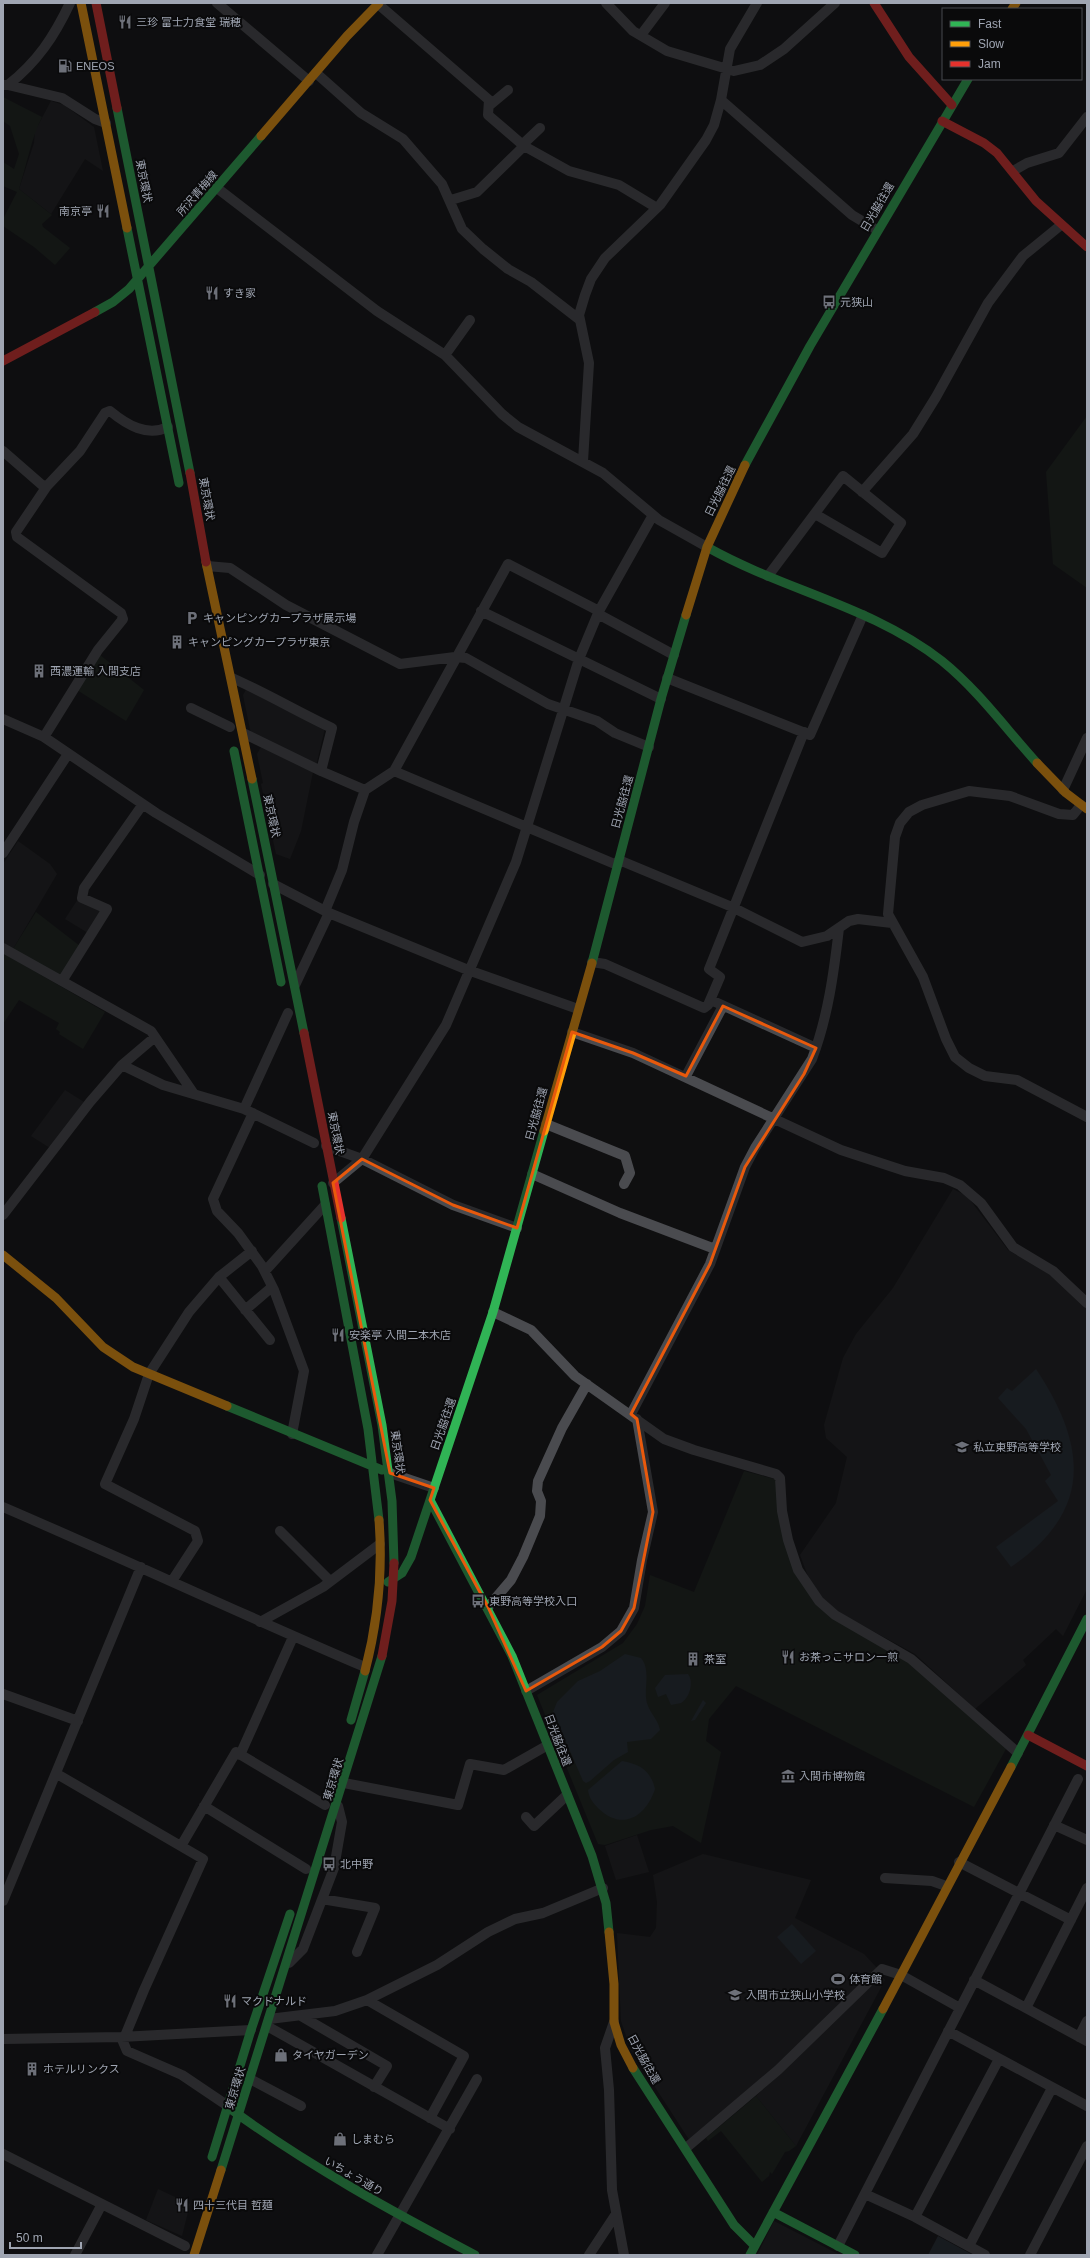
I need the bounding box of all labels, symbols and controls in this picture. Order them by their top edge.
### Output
legend [942,8,1082,80]
restaurant icon: 三珍 富士力食堂 瑞穂 [117,14,133,30]
place label: 三珍 富士力食堂 瑞穂 [136,16,241,28]
text: Fast [978,17,1002,31]
text: Slow [978,37,1004,51]
text: Jam [978,57,1001,71]
fuel station icon: ENEOS [57,58,73,74]
place label: ENEOS [76,60,115,72]
street label: 東京環状 [134,158,154,205]
street label: 所沢青梅線 [174,168,220,218]
street label: 日光脇往還 [858,180,896,234]
restaurant icon: 南京亭 [95,203,111,219]
place label: 南京亭 [59,205,92,217]
restaurant icon: すき家 [204,285,220,301]
place label: すき家 [223,287,256,299]
bus stop icon: 元狭山 [821,294,837,310]
place label: 元狭山 [840,296,873,308]
street label: 日光脇往還 [703,464,737,518]
street label: 東京環状 [197,476,217,523]
parking icon: キャンピングカープラザ展示場 [184,610,200,626]
place label: キャンピングカープラザ展示場 [203,612,356,624]
building icon: キャンピングカープラザ東京 [169,634,185,650]
place label: キャンピングカープラザ東京 [188,636,330,648]
building icon: 西濃運輸 入間支店 [31,663,47,679]
place label: 西濃運輸 入間支店 [50,665,141,677]
street label: 日光脇往還 [609,774,635,830]
street label: 東京環状 [262,793,283,840]
street label: 日光脇往還 [523,1086,549,1142]
street label: 東京環状 [326,1110,346,1157]
restaurant icon: 安楽亭 入間二本木店 [330,1327,346,1343]
place label: 安楽亭 入間二本木店 [349,1329,451,1341]
street label: 日光脇往還 [428,1396,458,1452]
street label: 東京環状 [389,1429,407,1476]
school or university icon: 私立東野高等学校 [954,1439,970,1455]
place label: 私立東野高等学校 [973,1441,1061,1453]
bus stop icon: 東野高等学校入口 [470,1593,486,1609]
place label: 東野高等学校入口 [489,1595,577,1607]
restaurant icon: お茶っこサロン一煎 [780,1649,796,1665]
building icon: 茶室 [685,1651,701,1667]
place label: お茶っこサロン一煎 [799,1651,898,1663]
place label: 茶室 [704,1653,726,1665]
street label: 日光脇往還 [543,1712,573,1768]
street label: 東京環状 [321,1755,345,1802]
museum icon: 入間市博物館 [780,1768,796,1784]
place label: 入間市博物館 [799,1770,865,1782]
bus stop icon: 北中野 [321,1856,337,1872]
place label: 北中野 [340,1858,373,1870]
sports icon: 体育館 [830,1971,846,1987]
place label: 体育館 [849,1973,882,1985]
school or university icon: 入間市立狭山小学校 [727,1987,743,2003]
place label: 入間市立狭山小学校 [746,1989,845,2001]
restaurant icon: マクドナルド [222,1993,238,2009]
place label: マクドナルド [241,1995,307,2007]
street label: 日光脇往還 [625,2032,663,2086]
shop icon: タイヤガーデン [273,2047,289,2063]
place label: タイヤガーデン [292,2049,369,2061]
building icon: ホテルリンクス [24,2061,40,2077]
place label: ホテルリンクス [43,2063,120,2075]
street label: 東京環状 [223,2064,247,2111]
shop icon: しまむら [332,2131,348,2147]
place label: しまむら [351,2133,395,2145]
street label: いちょう通り [322,2154,386,2198]
restaurant icon: 四十三代目 哲麺 [174,2197,190,2213]
place label: 四十三代目 哲麺 [193,2199,273,2211]
scale bar [10,2224,81,2250]
text: 50 m [16,2231,43,2245]

